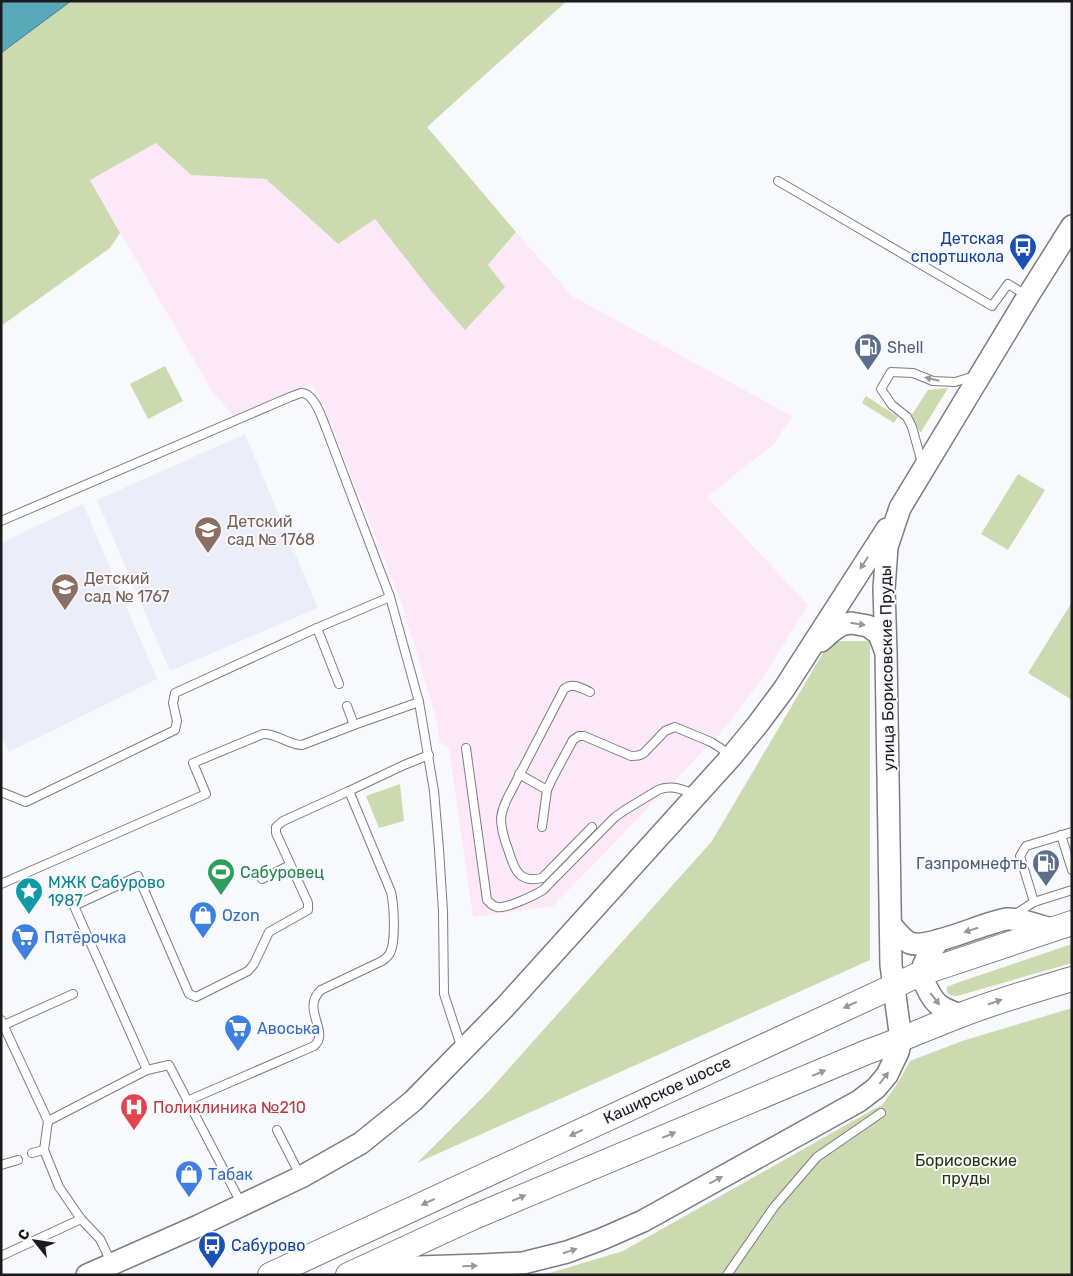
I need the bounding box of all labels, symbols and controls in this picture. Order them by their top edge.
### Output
place label: Детская спортшкола [911,229,1004,266]
bus stop icon: Детская спортшкола [1008,232,1038,271]
fuel station icon: Shell [853,332,883,371]
place label: Shell [887,338,923,357]
one-way arrow [925,375,940,383]
place label: Детский сад № 1768 [227,512,315,549]
school or university icon: Детский сад № 1768 [193,515,223,554]
one-way arrow [860,557,869,570]
street label: улица Борисовские Пруды [876,565,898,771]
place label: Детский сад № 1767 [84,569,170,606]
school or university icon: Детский сад № 1767 [50,572,80,611]
one-way arrow [850,621,866,629]
fuel station icon: Газпромнефть [1031,848,1061,887]
place label: Газпромнефть [916,854,1027,873]
sports icon: Сабуровец [206,857,236,896]
place label: Сабуровец [240,863,324,882]
place label: МЖК Сабурово 1987 [48,873,165,910]
place icon: МЖК Сабурово 1987 [14,876,44,915]
shop icon: Ozon [188,900,218,939]
place label: Ozon [222,906,260,925]
supermarket icon: Пятёрочка [10,922,40,961]
one-way arrow [963,927,978,935]
place label: Пятёрочка [44,928,126,947]
one-way arrow [930,993,940,1006]
one-way arrow [988,998,1003,1006]
one-way arrow [843,1002,857,1010]
supermarket icon: Авоська [223,1013,253,1052]
place label: Авоська [257,1019,320,1038]
street label: Каширское шоссе [600,1052,734,1128]
one-way arrow [812,1068,826,1076]
one-way arrow [879,1071,889,1085]
hospital icon: Поликлиника №210 [119,1092,149,1131]
place label: Поликлиника №210 [153,1098,306,1117]
one-way arrow [568,1129,583,1137]
one-way arrow [662,1131,676,1139]
park label: Борисовские пруды [915,1151,1017,1188]
shop icon: Табак [174,1159,204,1198]
place label: Табак [208,1165,253,1184]
one-way arrow [710,1176,723,1185]
one-way arrow [512,1194,526,1202]
one-way arrow [421,1198,435,1206]
north arrow [10,1216,60,1266]
text: С [14,1226,34,1243]
bus stop icon: Сабурово [197,1230,227,1269]
place label: Сабурово [231,1236,305,1255]
one-way arrow [563,1246,578,1254]
one-way arrow [462,1261,478,1269]

